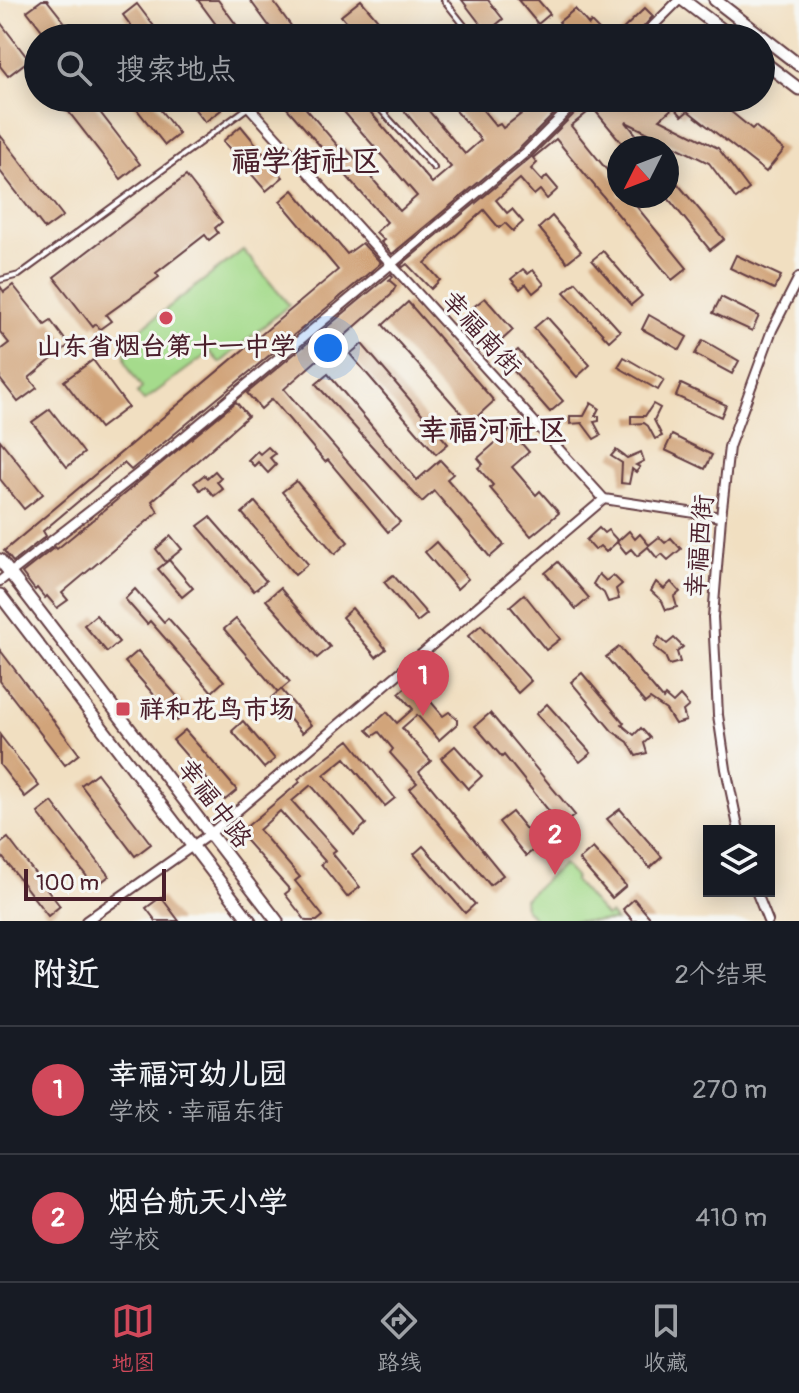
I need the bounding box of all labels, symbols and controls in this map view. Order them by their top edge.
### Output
search box [24,24,775,112]
icon: search [52,46,96,90]
text: 搜索地点 [116,51,236,88]
north arrow [607,136,679,208]
district label: 福学街社区 [231,143,381,180]
street label: 幸福南街 [435,284,528,383]
marker: 山东省烟台第十一中学 [157,309,175,327]
your location [308,328,348,368]
place label: 山东省烟台第十一中学 [36,331,296,363]
district label: 幸福河社区 [418,412,568,449]
street label: 幸福西街 [680,493,720,599]
pin: 1 [397,650,449,716]
place label: 祥和花鸟市场 [139,694,295,726]
marker: 祥和花鸟市场 [114,700,132,718]
street label: 幸福中路 [170,752,258,855]
pin: 2 [529,809,581,875]
map controls [703,825,775,897]
button: layers [703,825,775,897]
scale bar [24,865,166,901]
text: 100 m [36,869,99,897]
text: 附近 [32,953,100,996]
text: 2个结果 [674,959,767,991]
text: 幸福河幼儿园 [108,1056,288,1093]
text: 1 [53,1074,63,1106]
text: 270 m [692,1074,767,1106]
text: 学校 · 幸福东街 [108,1096,284,1128]
text: 烟台航天小学 [108,1184,288,1221]
text: 2 [51,1202,65,1234]
text: 410 m [695,1202,767,1234]
text: 学校 [108,1224,160,1256]
tab: 地图 [111,1299,155,1377]
tab: 路线 [377,1299,422,1377]
tab: 收藏 [644,1299,688,1377]

